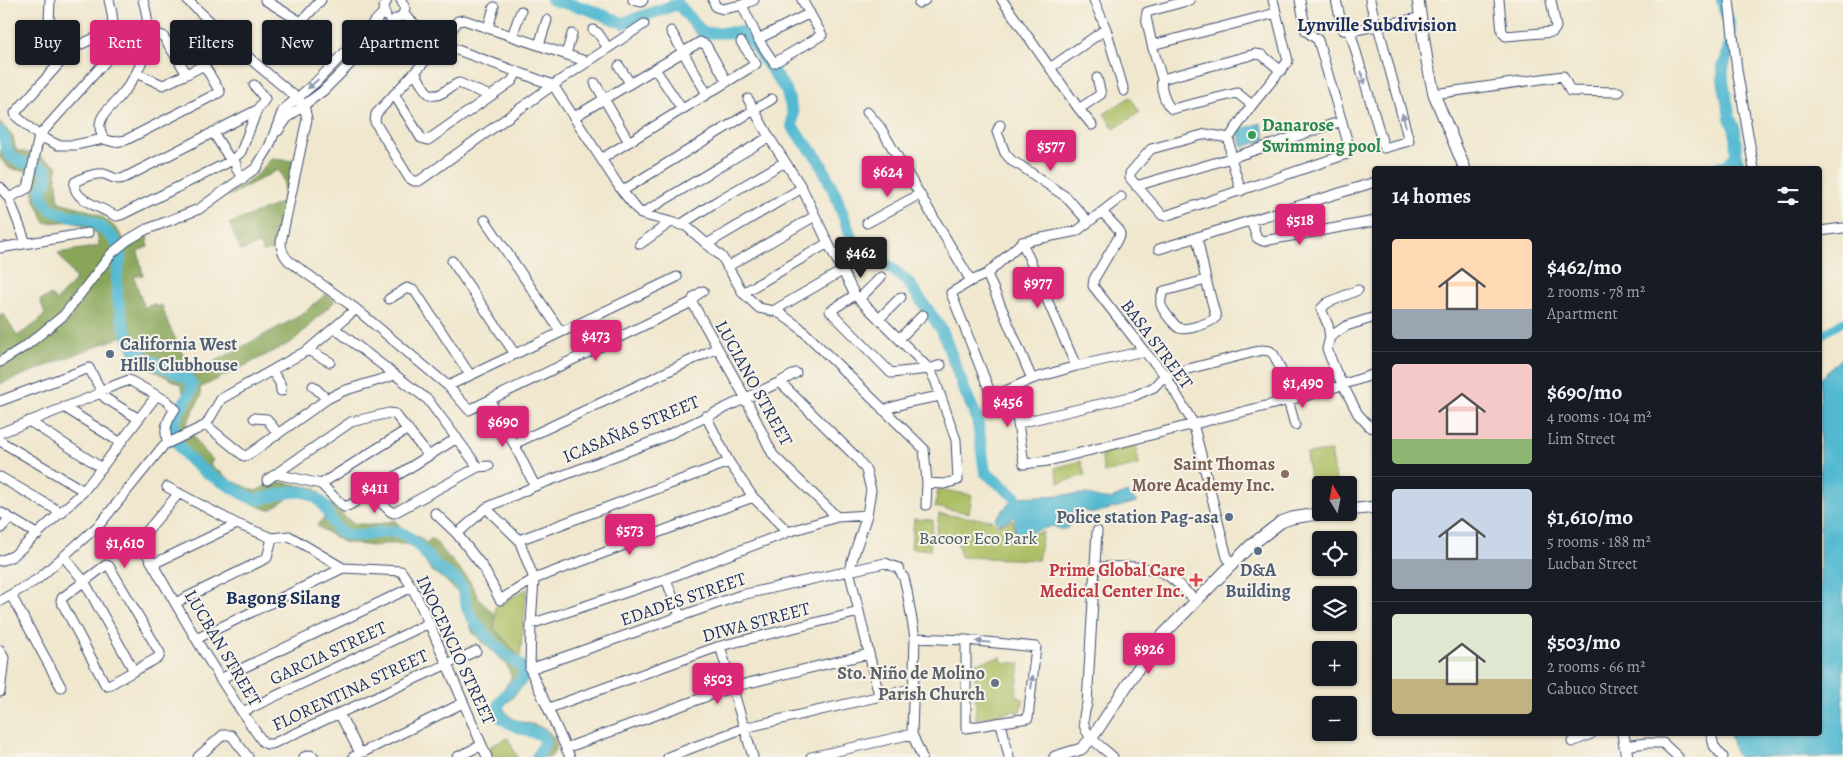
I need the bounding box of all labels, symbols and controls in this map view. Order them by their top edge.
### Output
district label: Lynville Subdivision [1297,12,1457,38]
chip: Buy [15,20,80,65]
chip: Rent [90,20,160,65]
chip: Filters [170,20,252,65]
chip: New [262,20,332,65]
chip: Apartment [342,20,457,65]
one-way arrow [1360,71,1368,86]
one-way arrow [306,79,319,90]
one-way arrow [1399,112,1407,127]
place label: Danarose Swimming pool [1262,113,1381,158]
marker: Danarose Swimming pool [1246,129,1258,141]
pin: $577 [1021,130,1081,172]
text: $577 [1037,135,1065,157]
pin: $624 [858,156,918,198]
text: $624 [873,161,903,183]
text: 14 homes [1392,182,1471,210]
icon: filters [1774,182,1802,210]
pin: $518 [1270,204,1330,246]
text: $518 [1286,209,1314,231]
pin: $462 [831,236,891,279]
text: $462 [846,242,876,264]
text: $462/mo [1547,253,1622,281]
icon: home [1432,259,1492,319]
pin: $977 [1008,266,1068,309]
text: $977 [1024,272,1052,294]
text: 2 rooms · 78 m² [1547,281,1645,303]
street label: BASA STREET [1115,294,1199,394]
text: Apartment [1547,303,1618,325]
street label: LUCIANO STREET [710,316,798,450]
pin: $473 [566,320,626,362]
text: $473 [582,325,610,347]
place label: California West Hills Clubhouse [120,332,238,377]
marker: California West Hills Clubhouse [104,348,116,360]
pin: $1,490 [1262,366,1344,409]
text: $1,490 [1283,372,1323,394]
text: $690/mo [1547,378,1622,406]
icon: home [1432,384,1492,444]
pin: $456 [978,386,1038,428]
street label: ICASAÑAS STREET [559,389,703,469]
text: $456 [993,391,1023,413]
pin: $690 [473,406,533,448]
text: 4 rooms · 104 m² [1547,406,1652,428]
text: $690 [488,411,518,433]
text: Lim Street [1547,428,1615,450]
place label: Saint Thomas More Academy Inc. [1132,452,1275,497]
marker: Saint Thomas More Academy Inc. [1279,468,1291,480]
pin: $411 [345,472,405,514]
north arrow [1312,476,1358,521]
map controls [1312,476,1357,741]
text: $411 [362,477,388,499]
text: $1,610/mo [1547,503,1633,531]
place label: Police station Pag-asa [1056,505,1219,529]
icon: home [1432,509,1492,569]
marker: Police station Pag-asa [1223,511,1235,523]
pin: $573 [600,514,660,556]
text: $573 [616,519,644,541]
pin: $1,610 [84,526,166,569]
park label: Bacoor Eco Park [919,526,1037,550]
button: locate [1312,531,1357,576]
text: 5 rooms · 188 m² [1547,531,1651,553]
text: $1,610 [106,532,144,554]
marker: D&A Building [1252,545,1264,557]
text: Lucban Street [1547,553,1637,575]
place label: Prime Global Care Medical Center Inc. [1040,558,1185,603]
place label: D&A Building [1225,558,1291,603]
street label: EDADES STREET [617,566,749,632]
street label: INOCENCIO STREET [411,572,501,729]
marker: Prime Global Care Medical Center Inc. [1189,573,1203,587]
street label: LUCBAN STREET [179,585,267,711]
district label: Bagong Silang [226,585,340,611]
button: layers [1312,586,1357,631]
street label: DIWA STREET [699,596,813,648]
street label: GARCIA STREET [266,615,391,691]
text: $503/mo [1547,628,1621,656]
pin: $926 [1119,632,1179,675]
icon: home [1432,634,1492,694]
one-way arrow [975,637,991,645]
text: $926 [1134,638,1164,660]
button: + [1312,641,1357,686]
street label: FLORENTINA STREET [268,643,432,737]
text: 2 rooms · 66 m² [1547,656,1645,678]
place label: Sto. Niño de Molino Parish Church [837,661,985,706]
pin: $503 [688,662,748,705]
text: $503 [703,668,733,690]
one-way arrow [1028,674,1036,690]
marker: Sto. Niño de Molino Parish Church [989,677,1001,689]
text: Cabuco Street [1547,678,1638,700]
button: − [1312,696,1357,741]

